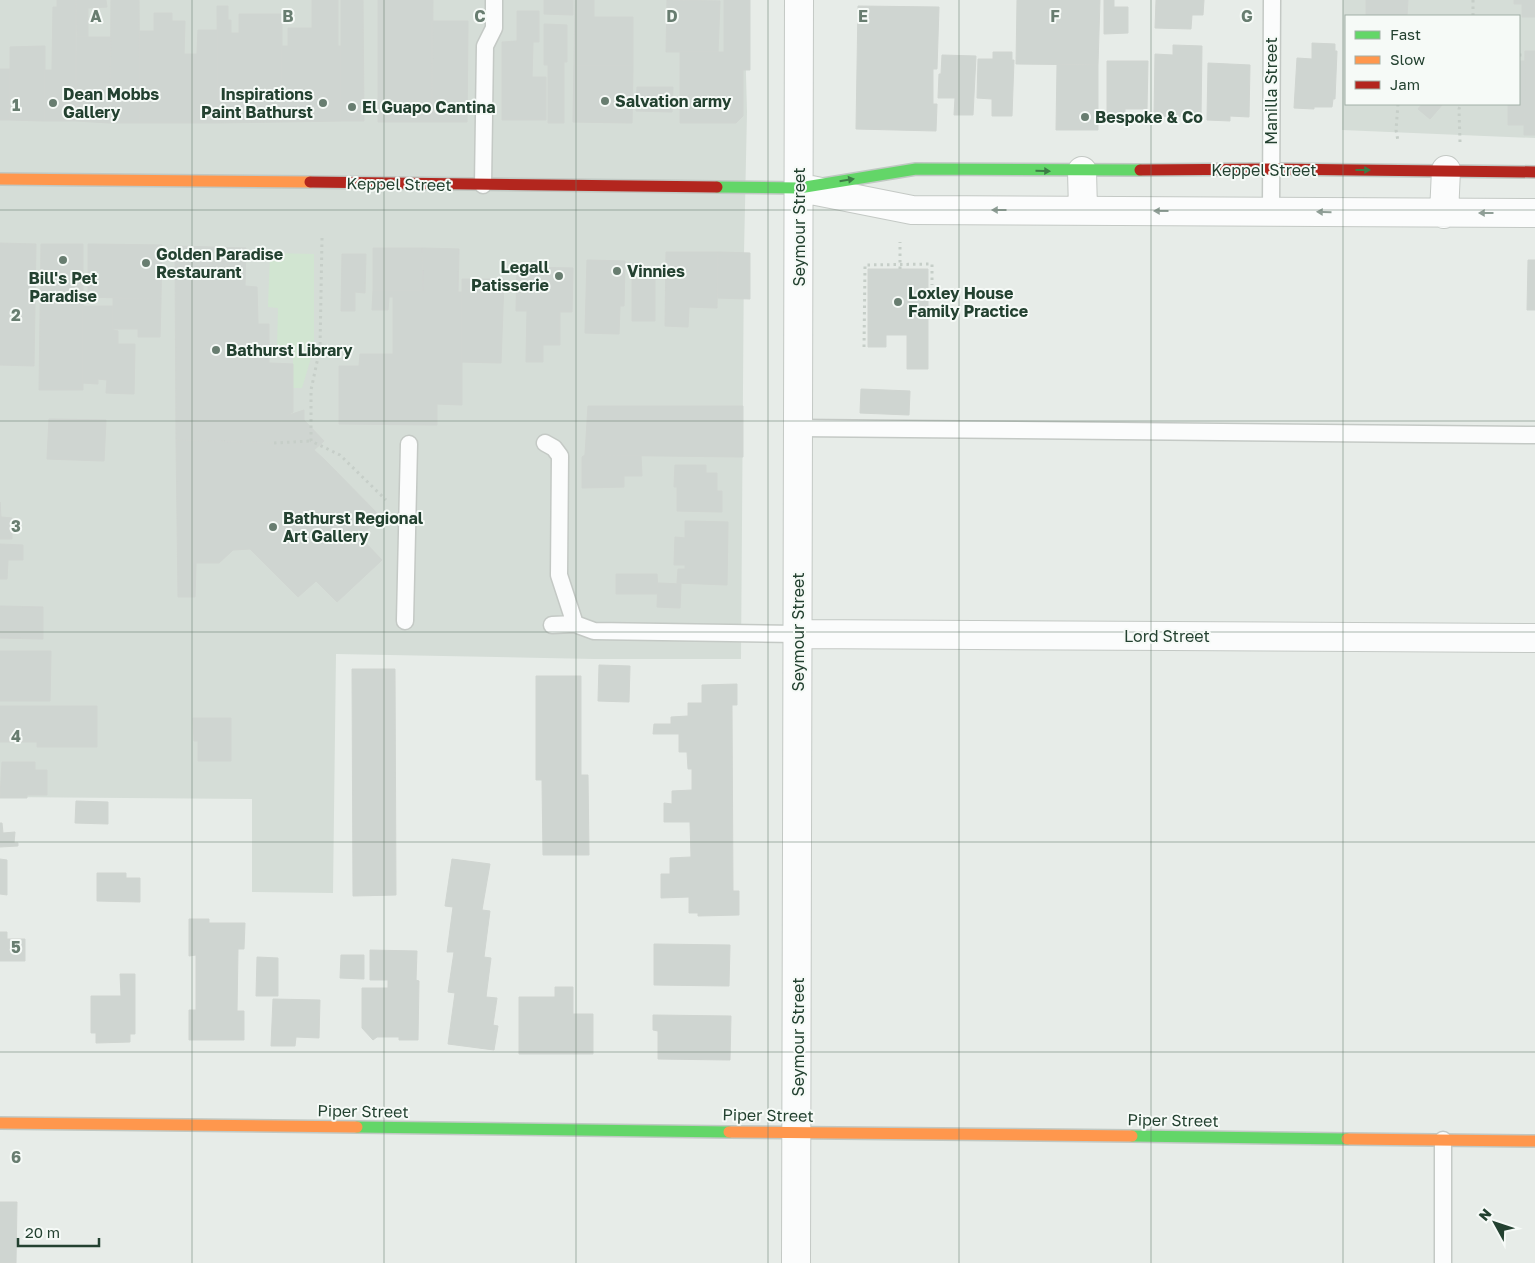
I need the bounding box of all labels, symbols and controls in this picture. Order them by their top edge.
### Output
text: A [90,6,102,26]
text: B [282,6,294,26]
text: C [474,6,486,26]
text: D [666,6,678,26]
text: E [858,6,868,26]
text: F [1050,6,1060,26]
text: G [1241,6,1253,26]
legend [1345,15,1520,105]
text: Fast [1390,25,1421,43]
street label: Manilla Street [1261,37,1281,145]
text: Slow [1390,50,1425,68]
text: Jam [1390,75,1420,93]
place label: Dean Mobbs Gallery [63,84,159,122]
place label: Inspirations Paint Bathurst [201,84,313,122]
place label: Salvation army [615,91,732,111]
text: 1 [12,95,20,115]
marker: Salvation army [599,95,611,107]
marker: Dean Mobbs Gallery [47,97,59,109]
marker: Inspirations Paint Bathurst [317,97,329,109]
place label: El Guapo Cantina [362,97,495,117]
marker: El Guapo Cantina [346,101,358,113]
place label: Bespoke & Co [1095,107,1203,127]
marker: Bespoke & Co [1079,111,1091,123]
street label: Keppel Street [1211,160,1317,180]
one-way arrow [1356,166,1372,174]
street label: Seymour Street [789,167,809,287]
one-way arrow [1036,167,1052,175]
street label: Keppel Street [346,173,452,195]
one-way arrow [839,176,855,184]
one-way arrow [991,206,1007,214]
one-way arrow [1153,207,1169,215]
one-way arrow [1316,208,1332,216]
one-way arrow [1478,209,1494,217]
place label: Golden Paradise Restaurant [156,244,283,282]
marker: Bill's Pet Paradise [57,254,69,266]
marker: Golden Paradise Restaurant [140,257,152,269]
place label: Legall Patisserie [471,257,550,295]
place label: Vinnies [627,261,685,281]
marker: Vinnies [611,265,623,277]
place label: Bill's Pet Paradise [29,268,97,306]
marker: Legall Patisserie [553,270,565,282]
place label: Loxley House Family Practice [908,283,1028,321]
marker: Loxley House Family Practice [892,296,904,308]
text: 2 [11,305,21,325]
place label: Bathurst Library [226,340,353,360]
marker: Bathurst Library [210,344,222,356]
place label: Bathurst Regional Art Gallery [283,508,424,546]
text: 3 [11,516,21,536]
marker: Bathurst Regional Art Gallery [267,521,279,533]
street label: Seymour Street [788,572,808,692]
street label: Lord Street [1124,626,1210,646]
text: 4 [11,726,21,746]
text: 5 [11,937,21,957]
street label: Seymour Street [788,977,808,1097]
street label: Piper Street [317,1100,409,1122]
street label: Piper Street [722,1104,814,1126]
street label: Piper Street [1127,1109,1219,1131]
text: 6 [11,1147,21,1167]
north arrow [1470,1198,1520,1248]
text: N [1475,1205,1495,1224]
scale bar [18,1216,99,1248]
text: 20 m [25,1223,60,1241]

